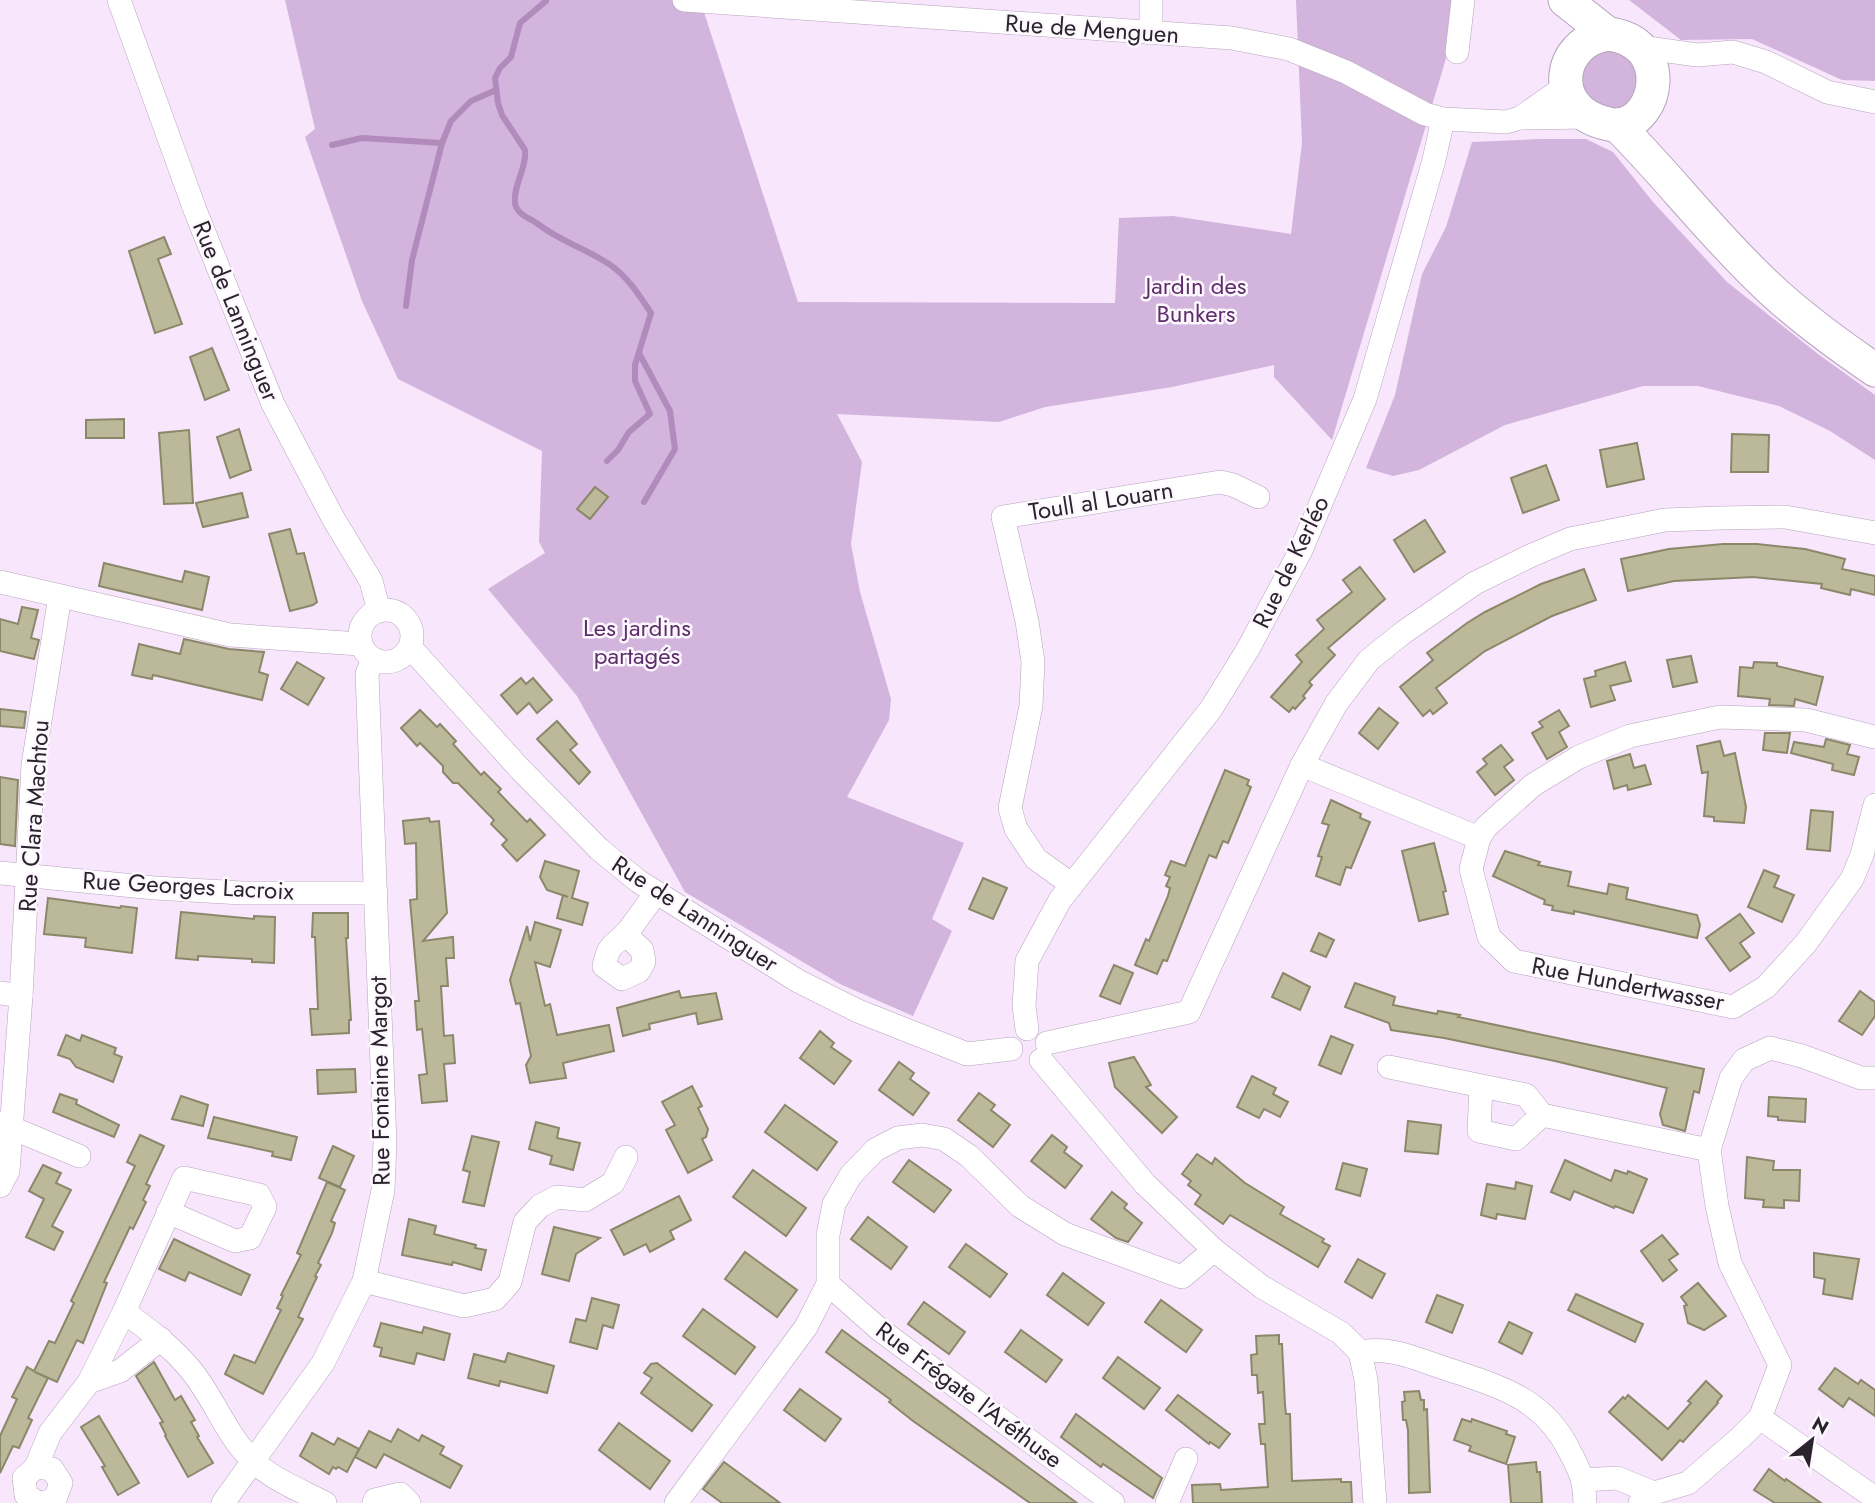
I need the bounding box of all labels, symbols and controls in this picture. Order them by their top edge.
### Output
street label: Rue de Menguen [1004,5,1180,52]
street label: Rue de Lanninguer [184,215,289,407]
park label: Jardin des Bunkers [1143,268,1246,331]
street label: Toull al Louarn [1026,472,1176,529]
street label: Rue de Kerléo [1243,490,1338,634]
park label: Les jardins partagés [583,610,691,673]
street label: Rue Clara Machtou [9,719,58,913]
street label: Rue de Lanninguer [605,847,786,981]
street label: Rue Georges Lacroix [81,862,295,909]
street label: Rue Hundertwasser [1529,948,1728,1020]
street label: Rue Fontaine Margot [360,976,399,1186]
street label: Rue Frégate l'Aréthuse [869,1313,1070,1477]
north arrow [1777,1405,1847,1475]
text: N [1807,1410,1834,1441]

